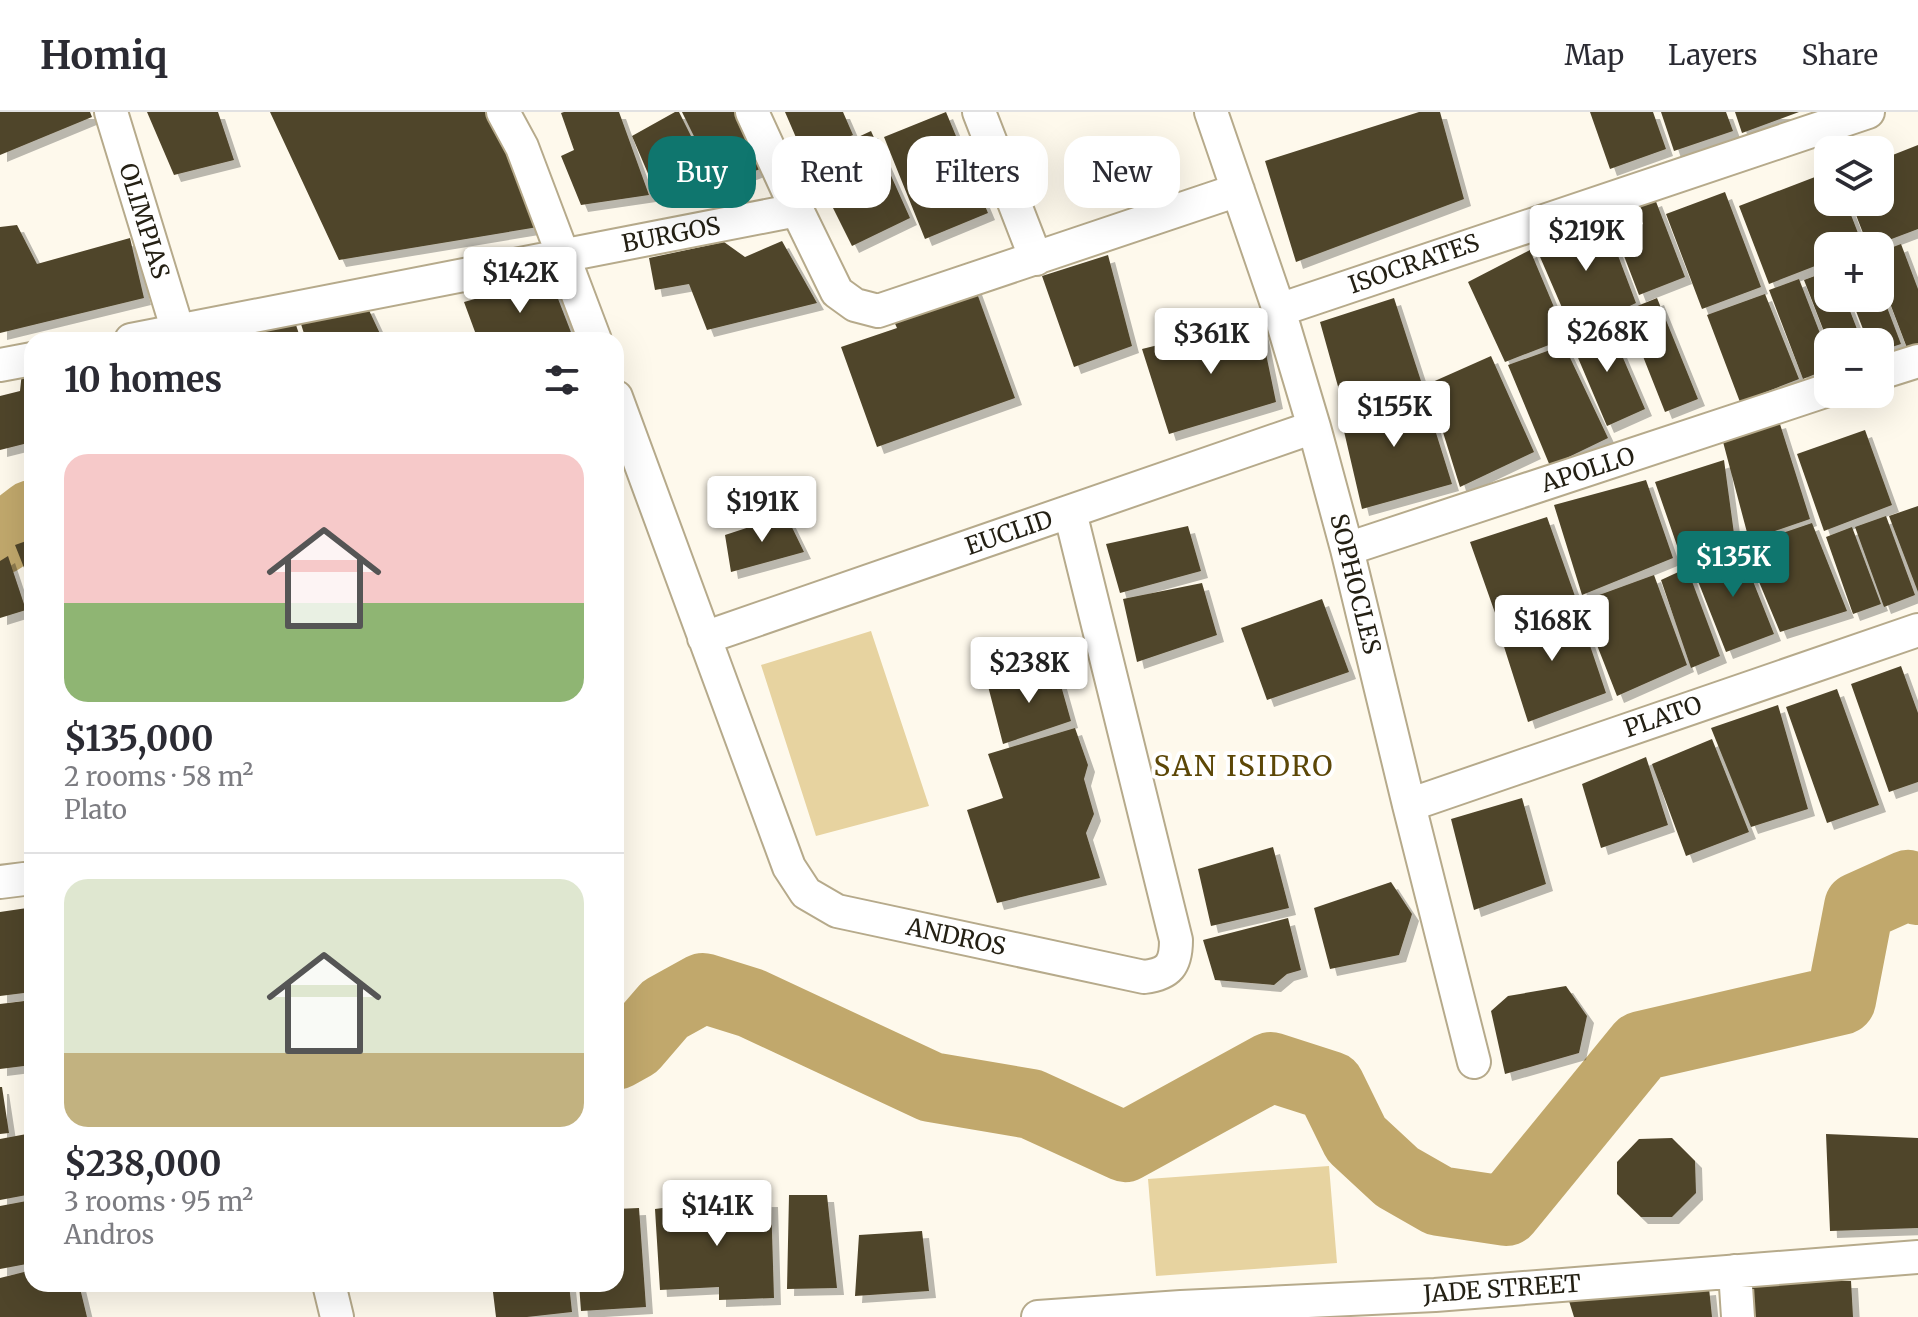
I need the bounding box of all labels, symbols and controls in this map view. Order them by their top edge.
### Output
text: Homiq [40,32,167,79]
text: Map [1564,37,1624,73]
text: Layers [1668,37,1757,73]
text: Share [1801,37,1878,73]
chip: Buy [648,136,756,208]
chip: Rent [772,136,891,208]
chip: Filters [907,136,1048,208]
chip: New [1064,136,1180,208]
map controls [1814,136,1894,408]
button: layers [1814,136,1894,216]
street label: OLIMPIAS [112,159,177,282]
pin: $219K [1530,205,1642,273]
street label: BURGOS [619,210,723,259]
text: $219K [1548,214,1624,247]
street label: ISOCRATES [1344,227,1483,300]
button: + [1814,232,1894,312]
pin: $142K [464,247,576,315]
text: $142K [481,256,559,289]
pin: $268K [1551,306,1663,374]
pin: $361K [1155,308,1267,376]
text: $268K [1566,315,1648,348]
text: $361K [1173,317,1249,350]
button: − [1814,328,1894,408]
icon: filters [540,358,584,402]
text: 10 homes [64,359,222,401]
pin: $155K [1338,381,1450,449]
text: $155K [1356,390,1432,423]
street label: APOLLO [1536,440,1639,499]
pin: $191K [706,476,818,544]
text: $191K [725,485,799,518]
street label: EUCLID [961,503,1057,562]
icon: home [252,506,396,650]
street label: SOPHOCLES [1323,511,1388,657]
pin: $135K [1677,531,1789,599]
text: $135K [1695,540,1771,573]
pin: $168K [1496,595,1608,663]
text: $168K [1513,604,1591,637]
pin: $238K [973,637,1085,705]
text: $238K [989,646,1069,679]
street label: PLATO [1620,689,1706,744]
text: $135,000 [64,718,214,760]
district label: SAN ISIDRO [1154,748,1334,784]
text: 2 rooms · 58 m² [64,760,253,793]
text: Plato [64,793,127,826]
street label: ANDROS [903,911,1009,962]
icon: home [252,931,396,1075]
text: $238,000 [64,1143,221,1185]
pin: $141K [661,1180,773,1248]
text: 3 rooms · 95 m² [64,1185,253,1218]
text: $141K [680,1189,754,1222]
text: Andros [64,1218,154,1251]
street label: JADE STREET [1421,1268,1582,1310]

